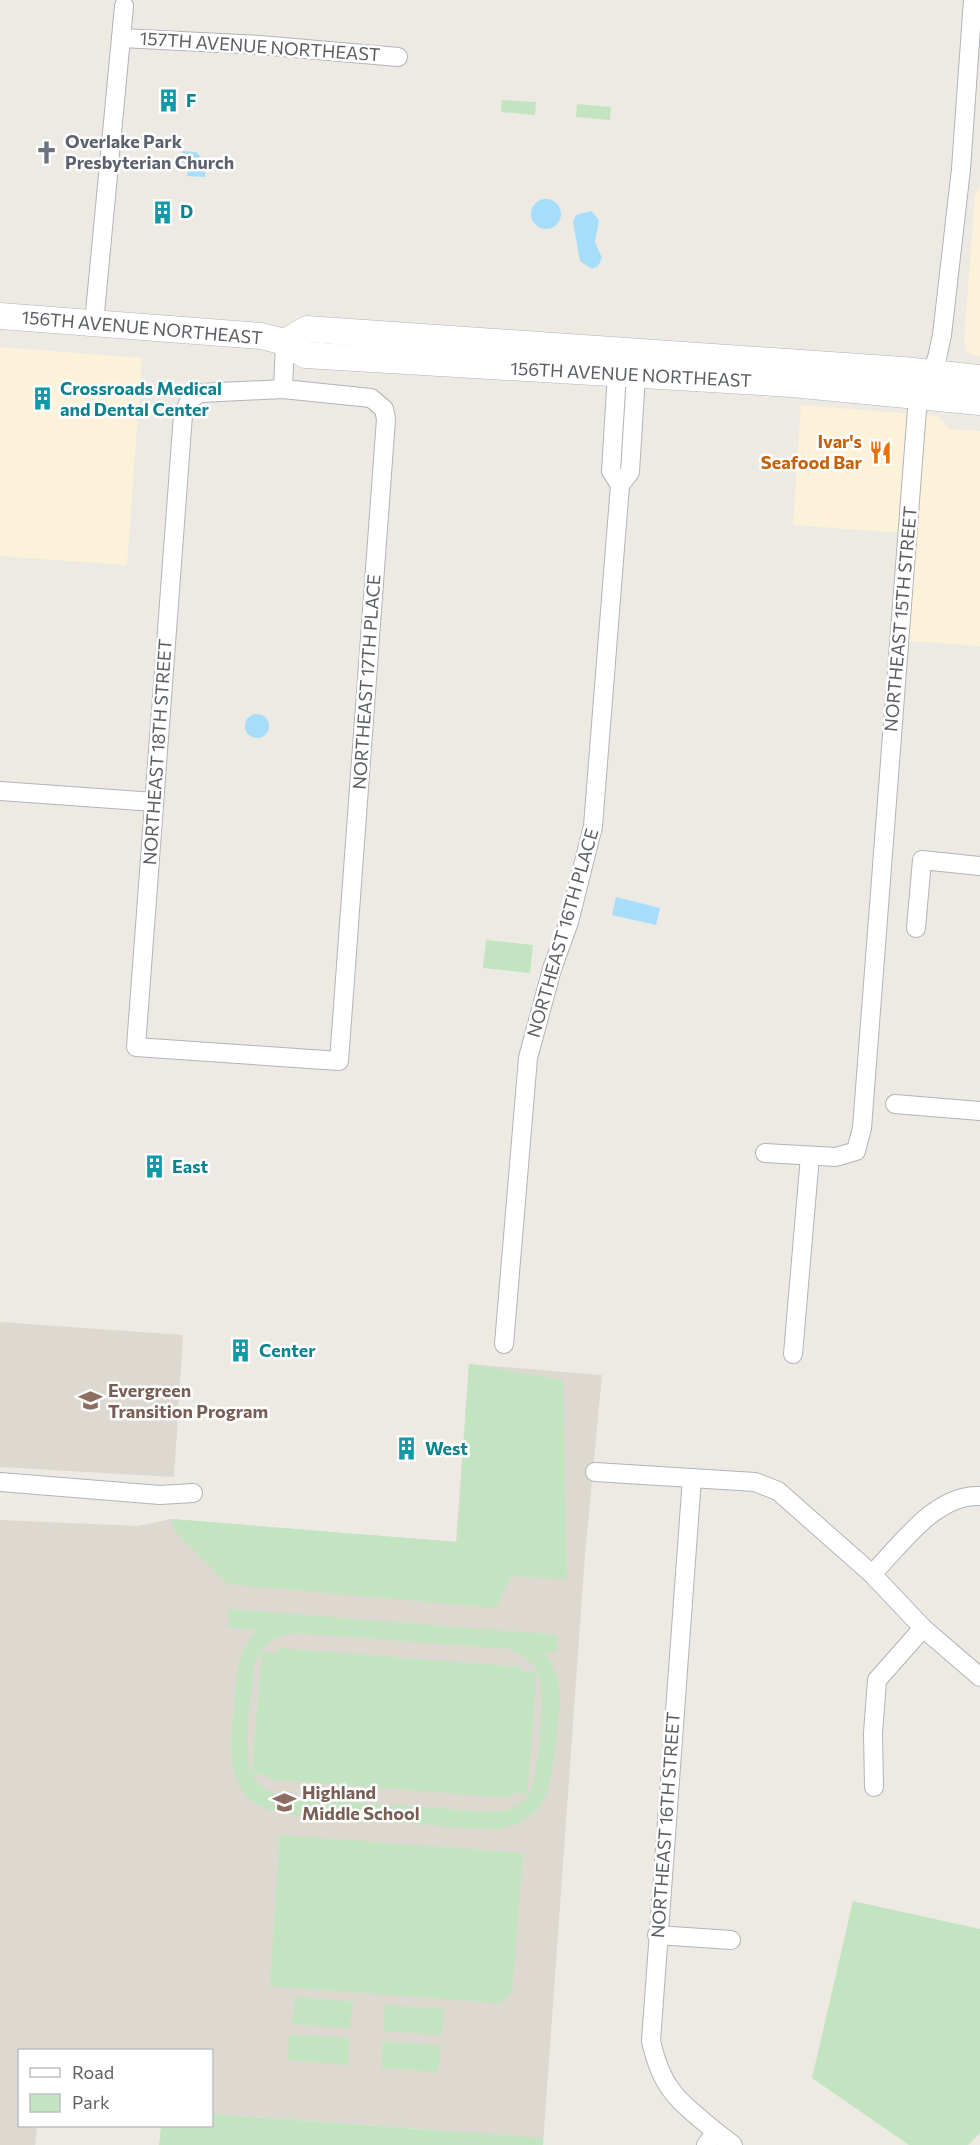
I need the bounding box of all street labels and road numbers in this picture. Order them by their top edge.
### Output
street label: 157TH AVENUE NORTHEAST [139,27,381,65]
street label: 156TH AVENUE NORTHEAST [21,306,263,348]
street label: 156TH AVENUE NORTHEAST [510,357,752,391]
street label: NORTHEAST 15TH STREET [879,505,921,733]
street label: NORTHEAST 17TH PLACE [348,574,384,790]
street label: NORTHEAST 18TH STREET [138,638,176,866]
street label: NORTHEAST 16TH PLACE [522,826,602,1040]
street label: NORTHEAST 16TH STREET [646,1711,684,1939]

